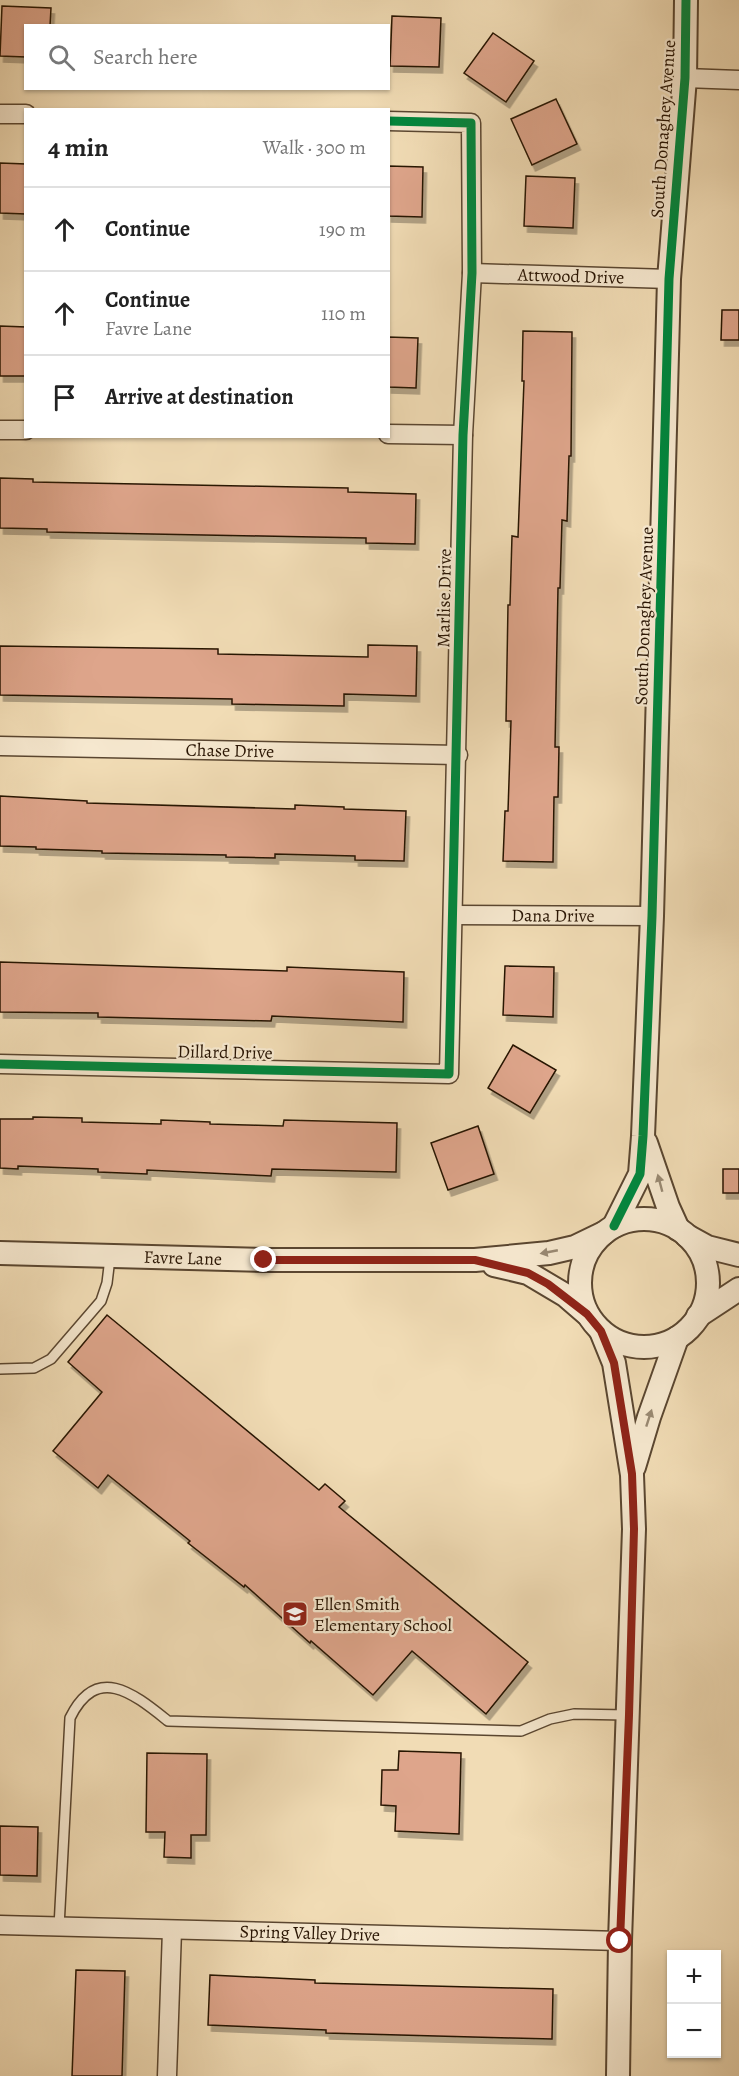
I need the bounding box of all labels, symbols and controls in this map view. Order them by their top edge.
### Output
search box [24,24,390,90]
street label: South Donaghey Avenue [645,39,681,219]
icon: search [45,41,78,74]
text: Search here [93,42,198,72]
text: 4 min [48,130,109,165]
text: Walk · 300 m [263,134,366,161]
icon: ahead [48,213,81,246]
text: Continue [105,214,190,244]
text: 190 m [319,216,366,243]
street label: Attwood Drive [516,262,625,290]
text: Continue [105,285,190,315]
icon: ahead [48,297,81,330]
text: 110 m [321,300,366,327]
text: Favre Lane [105,315,192,342]
icon: arrive [48,381,81,414]
text: Arrive at destination [105,382,294,412]
street label: South Donaghey Avenue [629,526,659,706]
street label: Marlise Drive [431,548,457,648]
street label: Chase Drive [185,738,275,763]
street label: Dana Drive [511,903,595,928]
street label: Dillard Drive [177,1039,273,1065]
one-way arrow [655,1174,664,1192]
street label: Favre Lane [143,1245,222,1271]
route end [250,1246,276,1272]
one-way arrow [540,1248,559,1257]
one-way arrow [645,1409,654,1427]
place label: Ellen Smith Elementary School [314,1592,452,1637]
school or university icon: Ellen Smith Elementary School [280,1599,310,1629]
street label: Spring Valley Drive [239,1919,380,1947]
route start [606,1927,632,1953]
map controls [667,1950,721,2058]
button: + [667,1950,721,2004]
button: − [667,2004,721,2058]

